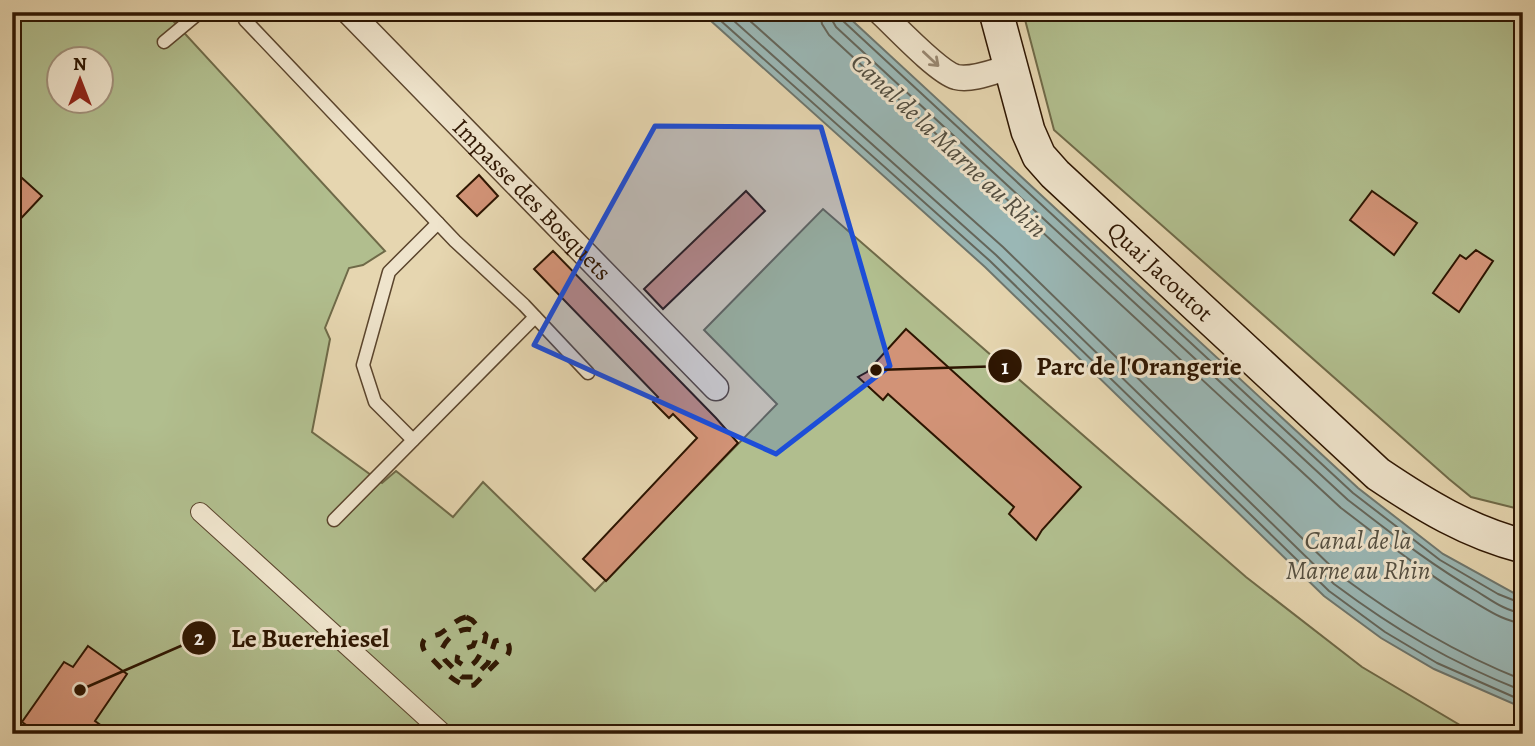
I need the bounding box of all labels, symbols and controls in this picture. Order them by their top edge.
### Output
water label: Canal de la Marne au Rhin [843,45,1054,246]
north arrow [46,46,116,116]
one-way arrow [922,50,939,67]
text: N [73,51,87,77]
street label: Impasse des Bosquets [446,112,618,287]
street label: Quai Jacoutot [1100,214,1220,329]
callout: Parc de l'Orangerie [987,343,1256,390]
text: Parc de l'Orangerie [1036,349,1242,384]
text: 1 [1001,353,1009,381]
water label: Canal de la Marne au Rhin [1286,523,1430,588]
callout: Le Buerehiesel [182,614,403,661]
text: Le Buerehiesel [231,621,389,656]
text: 2 [194,624,204,652]

